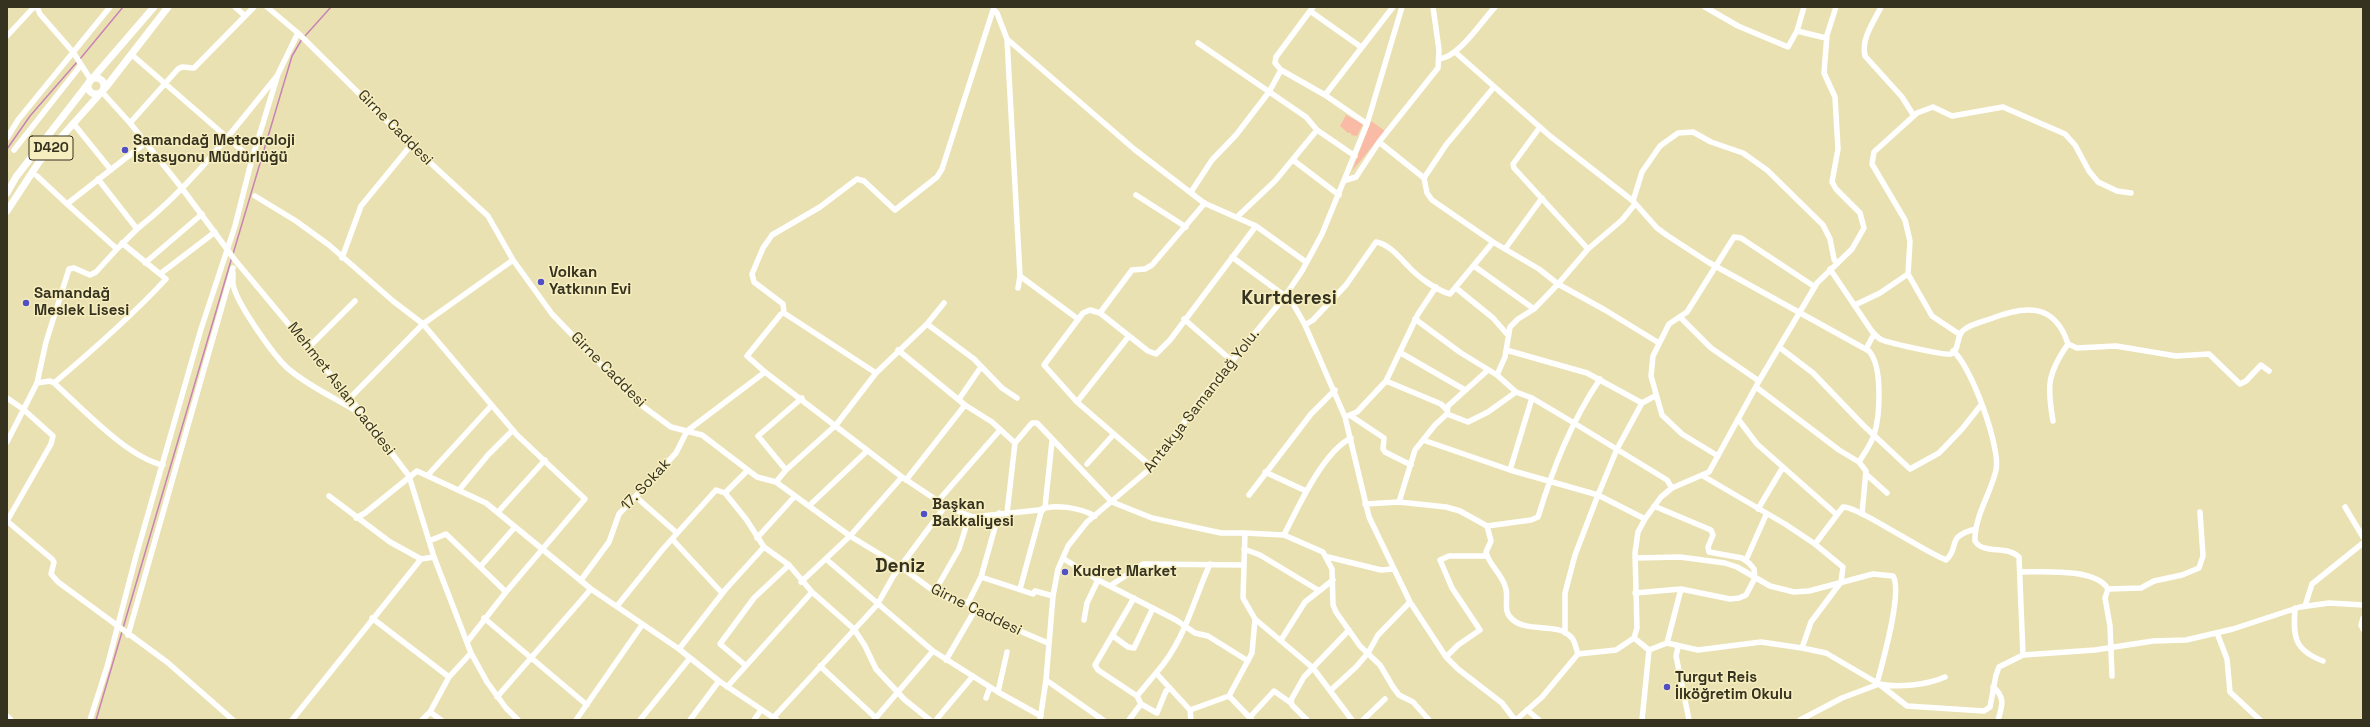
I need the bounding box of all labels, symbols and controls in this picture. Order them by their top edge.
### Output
street label: Girne Caddesi [354,87,436,169]
place label: Samandağ Meteoroloji İstasyonu Müdürlüğü [133,132,295,167]
road number: D420 [29,136,73,160]
marker: Samandağ Meteoroloji İstasyonu Müdürlüğü [120,145,130,155]
place label: Volkan Yatkının Evi [549,264,631,299]
marker: Volkan Yatkının Evi [536,277,546,287]
place label: Samandağ Meslek Lisesi [34,285,129,320]
district label: Kurtderesi [1241,288,1337,310]
marker: Samandağ Meslek Lisesi [21,298,31,308]
street label: Mehmet Aslan Caddesi [283,319,399,459]
street label: Antakya Samandağ Yolu. [1140,326,1264,476]
street label: Girne Caddesi [567,329,649,411]
street label: 17. Sokak [617,455,675,515]
place label: Başkan Bakkaliyesi [932,496,1014,531]
marker: Başkan Bakkaliyesi [919,509,929,519]
district label: Deniz [875,556,925,578]
place label: Kudret Market [1073,563,1177,581]
marker: Kudret Market [1060,567,1070,577]
street label: Girne Caddesi [928,580,1024,640]
place label: Turgut Reis İlköğretim Okulu [1675,669,1792,704]
marker: Turgut Reis İlköğretim Okulu [1662,682,1672,692]

